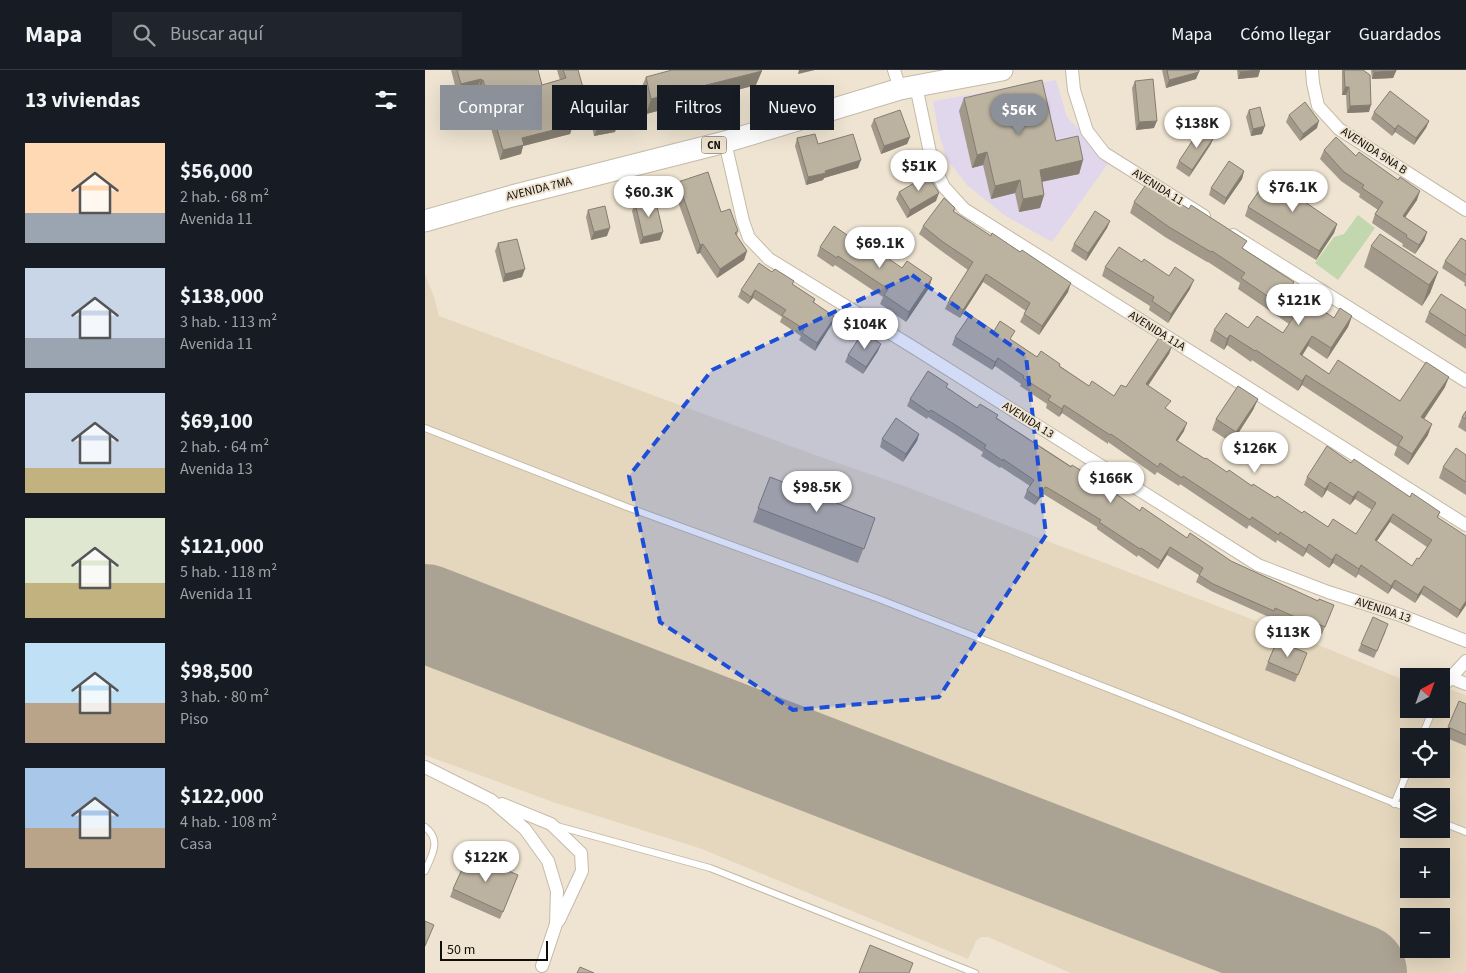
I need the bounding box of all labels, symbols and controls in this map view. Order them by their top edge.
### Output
search box [112,12,462,57]
text: Mapa [25,17,82,52]
icon: search [130,21,158,49]
text: Buscar aquí [170,21,263,48]
text: Mapa [1171,22,1212,47]
text: Cómo llegar [1240,22,1331,47]
text: Guardados [1359,22,1441,47]
text: 13 viviendas [25,85,140,115]
chip: Comprar [440,85,542,130]
chip: Alquilar [552,85,647,130]
chip: Filtros [657,85,740,130]
chip: Nuevo [750,85,834,130]
icon: filters [372,86,400,114]
pin: $56K [989,93,1049,136]
text: $56K [1001,99,1037,121]
pin: $138K [1162,106,1232,149]
text: $138K [1175,112,1219,134]
street label: AVENIDA 9NA B [1338,123,1410,179]
road number: CN [701,136,727,154]
pin: $51K [889,150,949,192]
text: $51K [901,155,937,177]
text: $56,000 [180,156,253,186]
icon: home [65,163,125,223]
street label: AVENIDA 11 [1129,164,1187,210]
pin: $76.1K [1252,170,1334,213]
street label: AVENIDA 7MA [504,173,574,205]
pin: $60.3K [608,176,690,218]
text: $76.1K [1269,176,1317,198]
text: $60.3K [625,181,673,203]
text: 2 hab. · 68 m² [180,186,269,208]
text: Avenida 11 [180,208,253,230]
pin: $69.1K [839,226,921,269]
text: $69.1K [856,232,904,254]
text: $138,000 [180,281,264,311]
pin: $121K [1264,284,1334,326]
icon: home [65,288,125,348]
text: $121K [1277,289,1321,311]
street label: AVENIDA 11A [1125,307,1189,356]
pin: $104K [830,308,900,350]
text: 3 hab. · 113 m² [180,311,277,333]
text: $104K [843,313,887,335]
text: Avenida 11 [180,333,253,355]
street label: AVENIDA 13 [999,397,1057,443]
text: $69,100 [180,406,253,436]
icon: home [65,413,125,473]
pin: $126K [1220,432,1290,474]
text: 2 hab. · 64 m² [180,436,269,458]
text: $126K [1233,437,1277,459]
text: Avenida 13 [180,458,253,480]
pin: $166K [1076,462,1146,504]
text: $166K [1089,467,1133,489]
pin: $98.5K [776,470,858,513]
text: $98.5K [793,476,841,498]
text: $121,000 [180,531,264,561]
icon: home [65,538,125,598]
text: 5 hab. · 118 m² [180,561,277,583]
text: Avenida 11 [180,583,253,605]
street label: AVENIDA 13 [1353,593,1413,627]
pin: $113K [1253,616,1323,658]
text: $113K [1266,621,1310,643]
text: $98,500 [180,656,253,686]
icon: home [65,663,125,723]
north arrow [1400,668,1450,718]
map controls [1400,668,1450,958]
text: 3 hab. · 80 m² [180,686,269,708]
text: Piso [180,708,208,730]
button: locate [1400,728,1450,778]
text: $122,000 [180,781,264,811]
icon: home [65,788,125,848]
button: layers [1400,788,1450,838]
text: 4 hab. · 108 m² [180,811,277,833]
text: Casa [180,833,212,855]
pin: $122K [451,840,521,883]
text: $122K [464,846,508,868]
button: + [1400,848,1450,898]
button: − [1400,908,1450,958]
scale bar [440,938,547,961]
text: 50 m [447,940,475,960]

